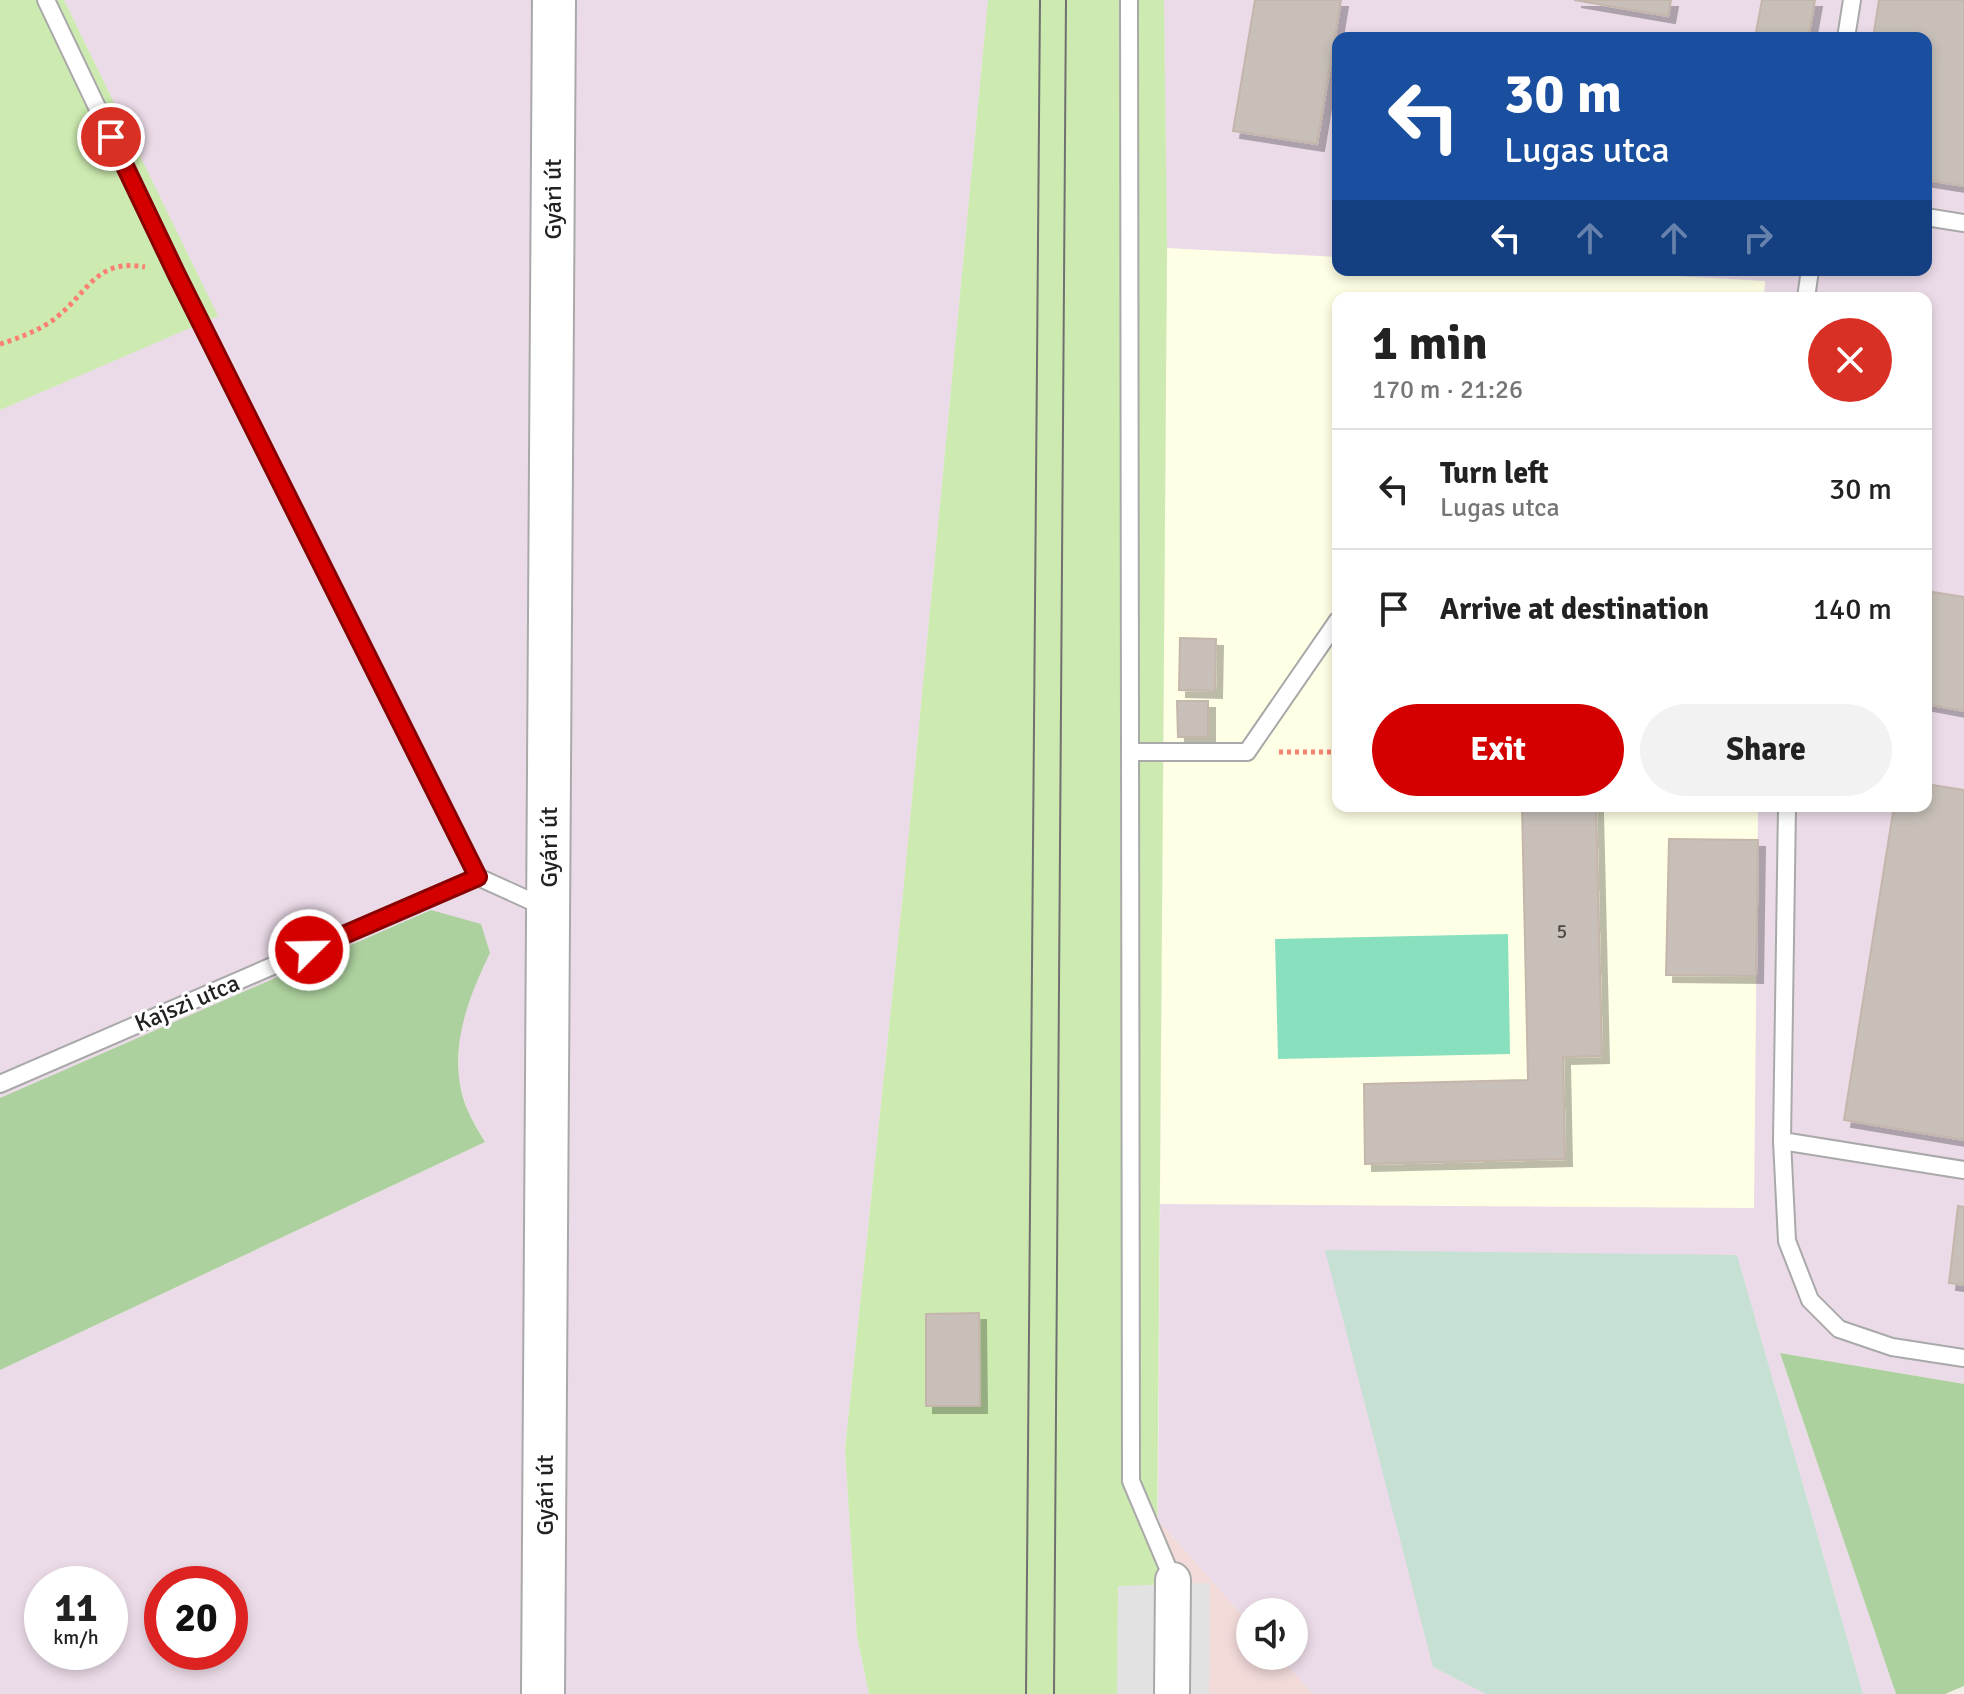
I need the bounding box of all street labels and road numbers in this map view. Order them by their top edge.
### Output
street label: Gyári út [538,159,568,239]
street label: Gyári út [534,807,564,887]
street label: Kajszi utca [130,968,244,1038]
street label: Gyári út [530,1455,560,1535]

